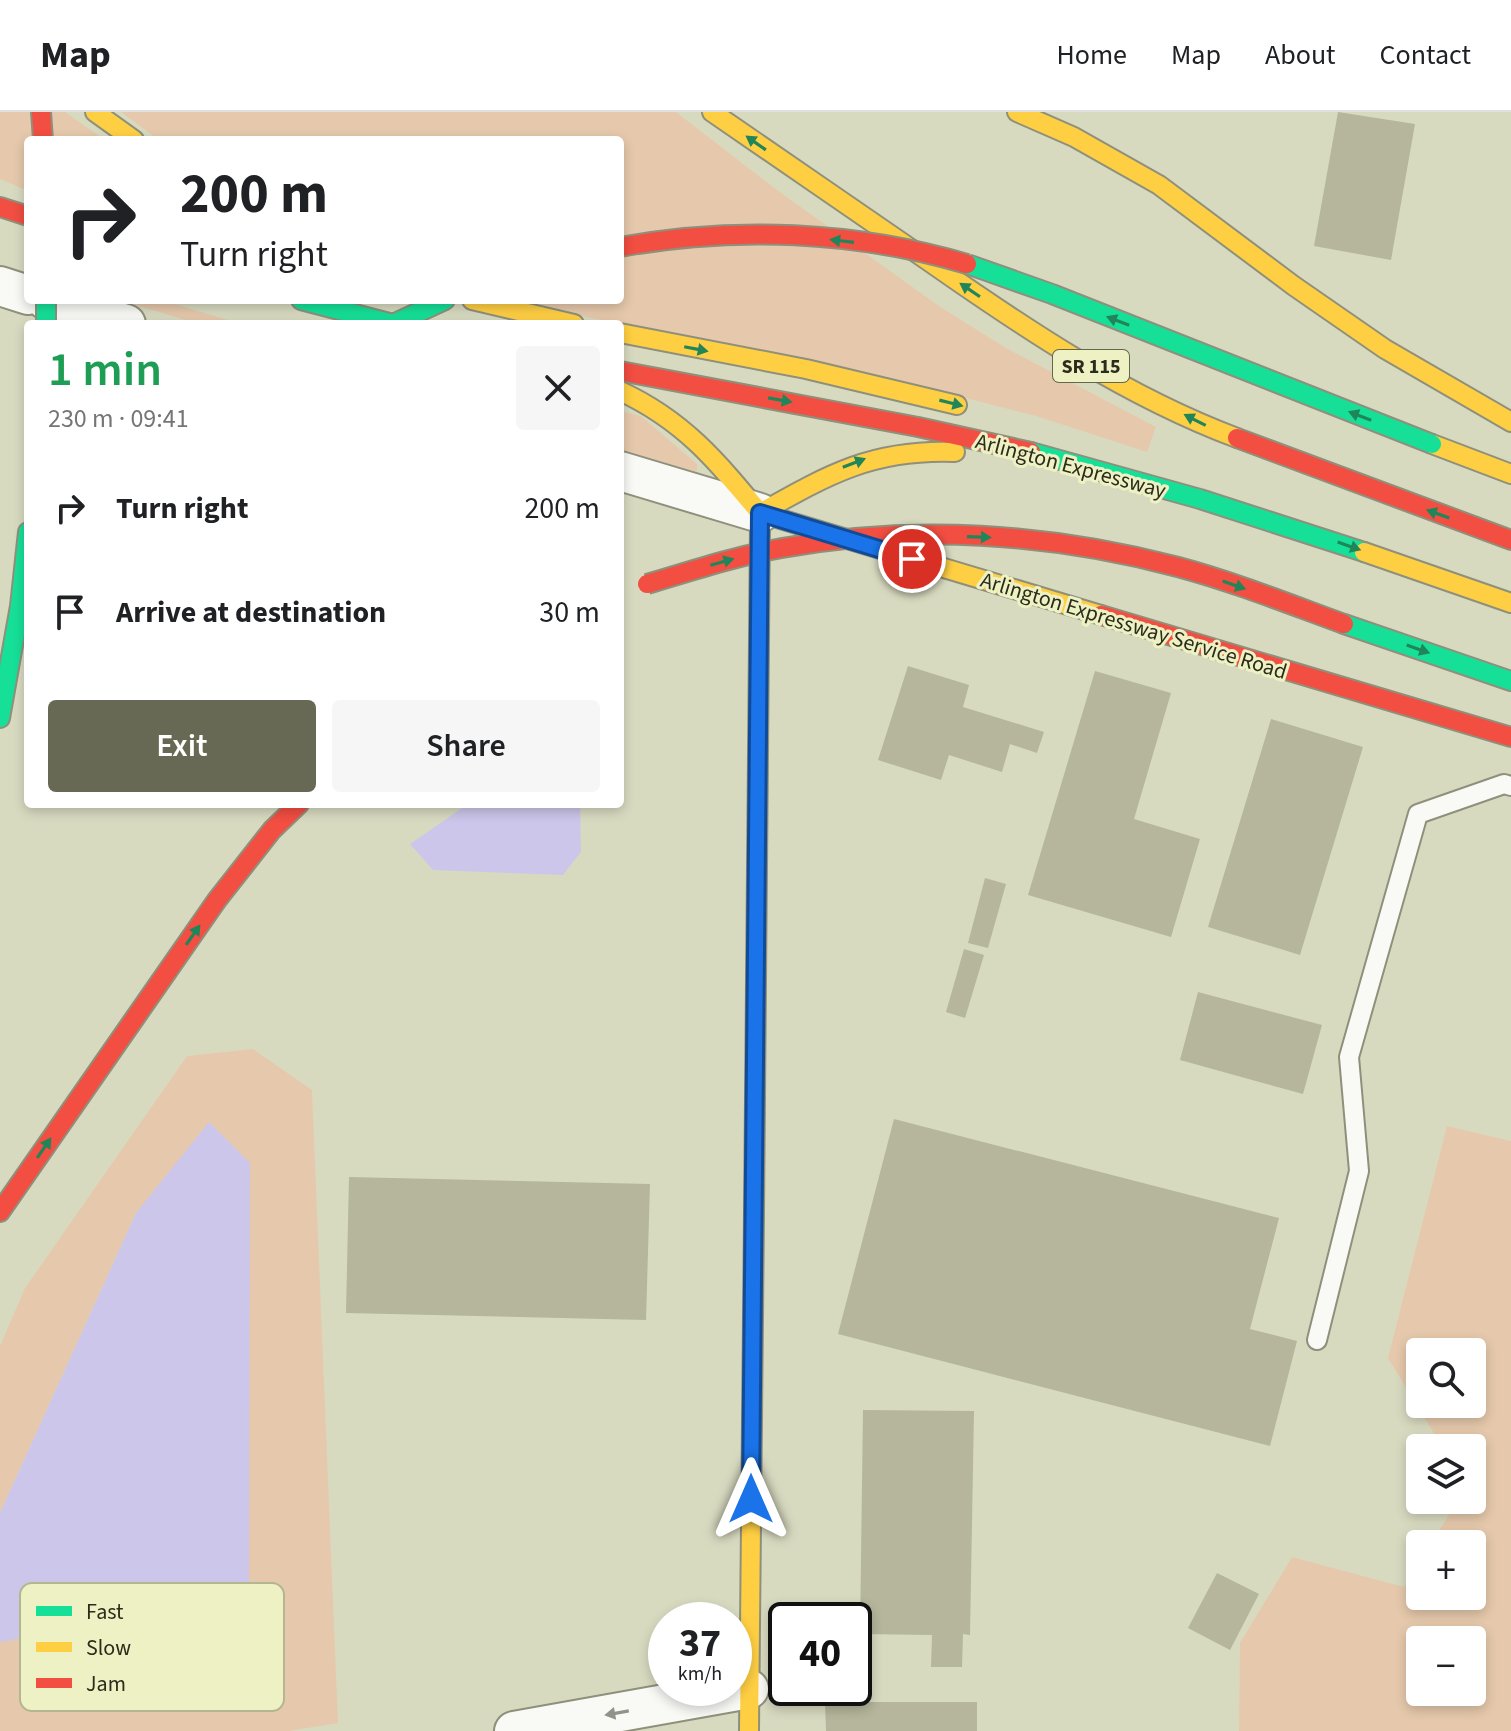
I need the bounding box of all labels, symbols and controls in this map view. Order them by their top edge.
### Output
text: Map [40,28,111,82]
text: Home [1056,35,1127,75]
text: Map [1171,35,1221,75]
text: About [1265,35,1336,75]
text: Contact [1380,35,1471,75]
one-way arrow [746,136,767,151]
text: 200 m [180,155,328,234]
icon: right [48,168,152,272]
text: Turn right [180,229,328,280]
one-way arrow [829,234,854,247]
one-way arrow [960,283,981,298]
one-way arrow [1106,314,1130,327]
text: 1 min [48,336,162,404]
one-way arrow [684,343,709,355]
button: close [516,346,600,430]
road number: SR 115 [1053,350,1129,382]
one-way arrow [767,394,792,406]
one-way arrow [938,398,963,410]
text: 230 m · 09:41 [48,400,189,437]
one-way arrow [1348,409,1372,422]
one-way arrow [1184,414,1207,427]
street label: Arlington Expressway [972,425,1170,507]
one-way arrow [842,456,866,469]
icon: right [48,486,92,530]
text: Turn right [116,487,248,530]
text: 200 m [524,487,600,530]
one-way arrow [1425,507,1449,519]
pin [878,525,946,593]
one-way arrow [967,530,992,543]
icon: arrive [890,537,934,581]
one-way arrow [1337,541,1361,553]
one-way arrow [710,555,734,568]
street label: Arlington Expressway Service Road [977,564,1291,688]
one-way arrow [1222,580,1246,592]
icon: arrive [48,590,92,634]
text: Arrive at destination [116,591,386,634]
text: 30 m [539,591,600,634]
one-way arrow [1406,643,1430,655]
button: Exit [48,700,316,792]
button: Share [332,700,600,792]
one-way arrow [185,924,200,945]
one-way arrow [36,1138,51,1159]
map controls [1406,1338,1486,1706]
button: search [1406,1338,1486,1418]
button: layers [1406,1434,1486,1514]
position arrow [709,1457,793,1541]
button: + [1406,1530,1486,1610]
legend [20,1583,284,1711]
text: Fast [86,1596,124,1628]
speed limit sign: 40 [768,1602,872,1706]
text: 37 [679,1615,721,1672]
button: − [1406,1626,1486,1706]
text: Slow [86,1632,131,1664]
text: km/h [678,1660,722,1688]
text: Jam [86,1668,126,1700]
one-way arrow [605,1707,630,1719]

